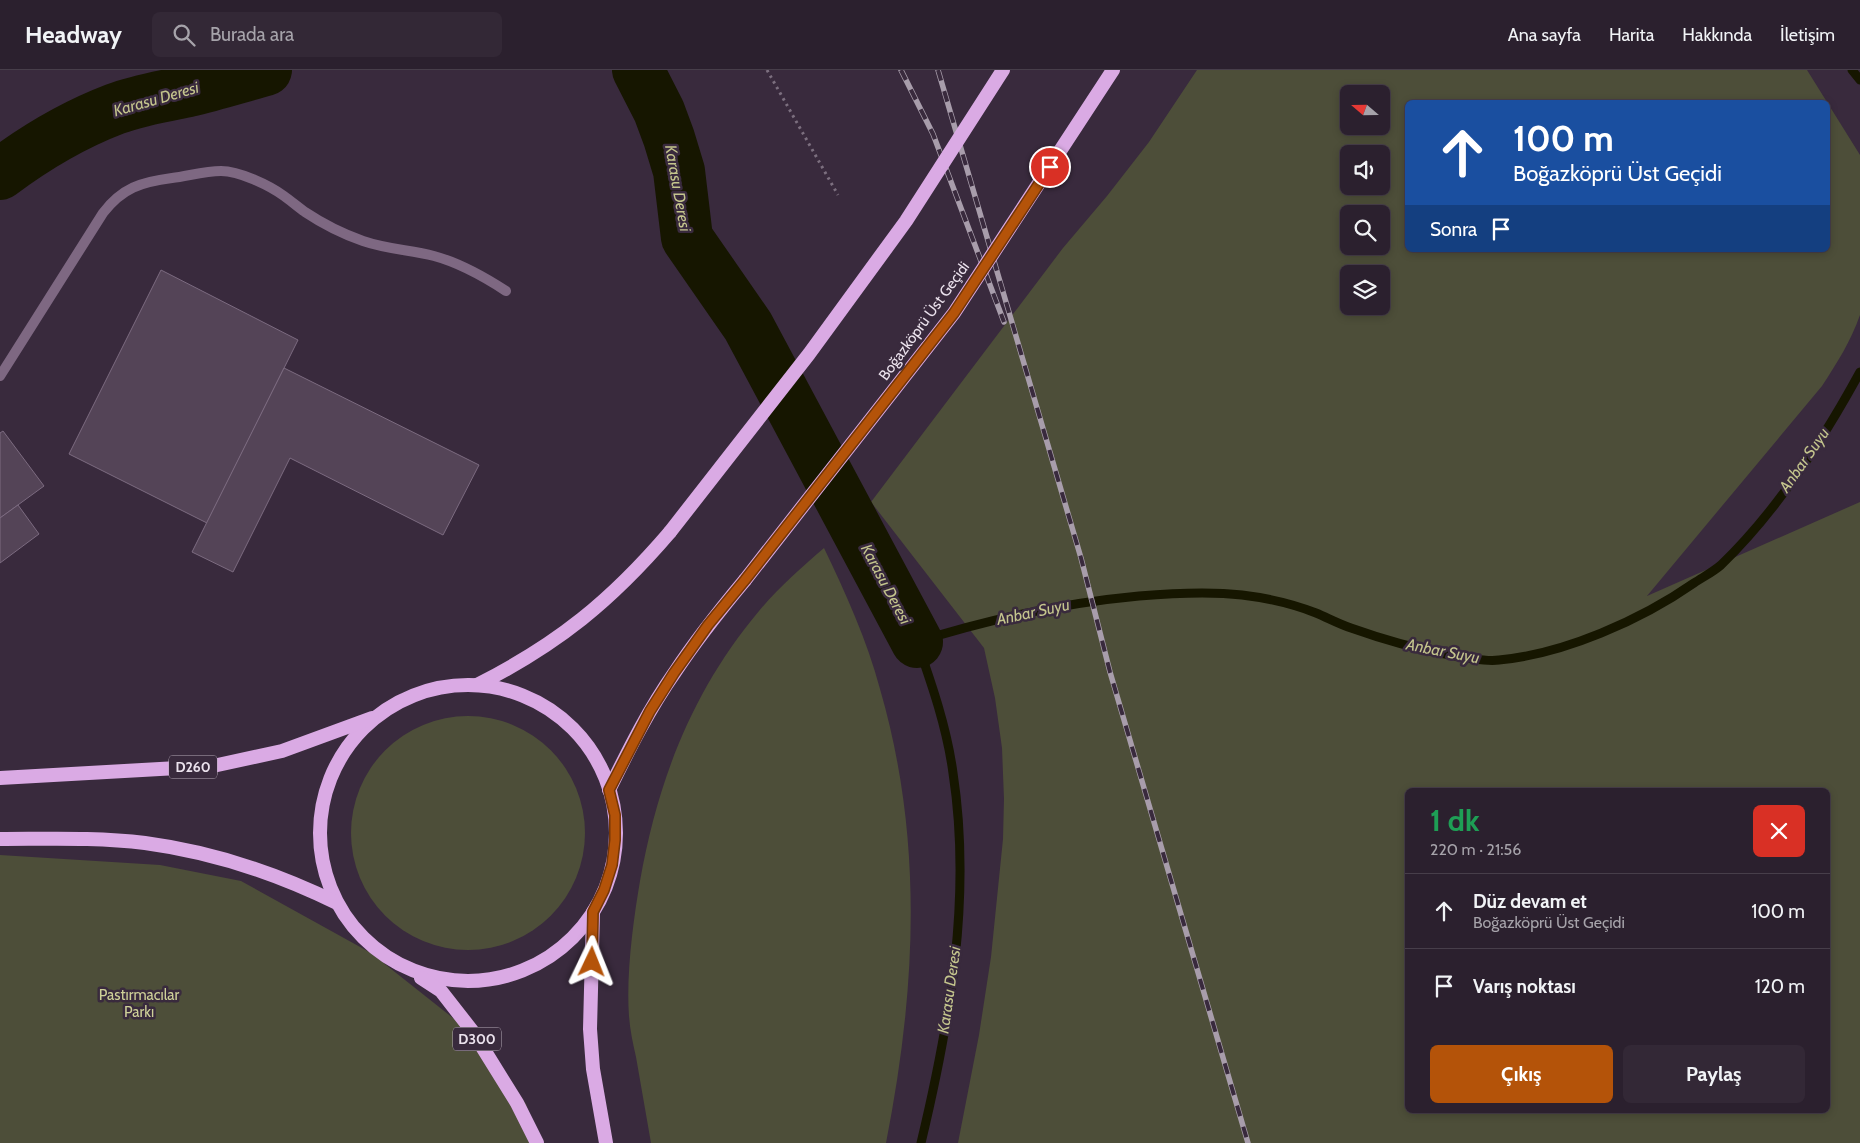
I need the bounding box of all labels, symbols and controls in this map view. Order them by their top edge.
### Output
search box [152,12,502,57]
text: Headway [25,20,122,49]
icon: search [170,21,198,49]
text: Burada ara [210,23,294,46]
text: Ana sayfa [1508,24,1581,46]
text: Harita [1609,24,1654,46]
text: Hakkında [1682,24,1752,46]
text: İletişim [1780,24,1835,46]
water label: Karasu Deresi [111,78,201,120]
north arrow [1340,85,1390,135]
map controls [1340,85,1390,315]
text: 100 m [1513,117,1614,160]
icon: ahead [1430,120,1495,185]
water label: Karasu Deresi [661,143,695,234]
button: sound [1340,145,1390,195]
pin [1029,146,1071,188]
icon: arrive [1036,153,1064,181]
text: Boğazköprü Üst Geçidi [1513,160,1722,187]
button: search [1340,205,1390,255]
icon: arrive [1487,215,1515,243]
text: Sonra [1430,218,1477,241]
street label: Boğazköprü Üst Geçidi [875,258,973,384]
button: layers [1340,265,1390,315]
water label: Anbar Suyu [1774,424,1833,497]
water label: Karasu Deresi [857,541,915,628]
water label: Anbar Suyu [994,595,1071,629]
water label: Anbar Suyu [1404,634,1481,667]
road number: D260 [169,756,217,779]
text: 1 dk [1430,802,1480,839]
button: close [1753,805,1805,857]
text: 220 m · 21:56 [1430,840,1521,859]
text: Düz devam et [1473,890,1587,913]
icon: ahead [1430,897,1458,925]
text: 100 m [1751,900,1805,923]
text: Boğazköprü Üst Geçidi [1473,913,1625,932]
position arrow [565,935,617,987]
water label: Karasu Deresi [933,945,965,1035]
icon: arrive [1430,972,1458,1000]
text: Varış noktası [1473,975,1576,998]
text: 120 m [1755,975,1805,998]
park label: Pastırmacılar Parkı [99,986,180,1021]
road number: D300 [453,1028,501,1051]
button: Çıkış [1430,1045,1613,1103]
button: Paylaş [1623,1045,1805,1103]

